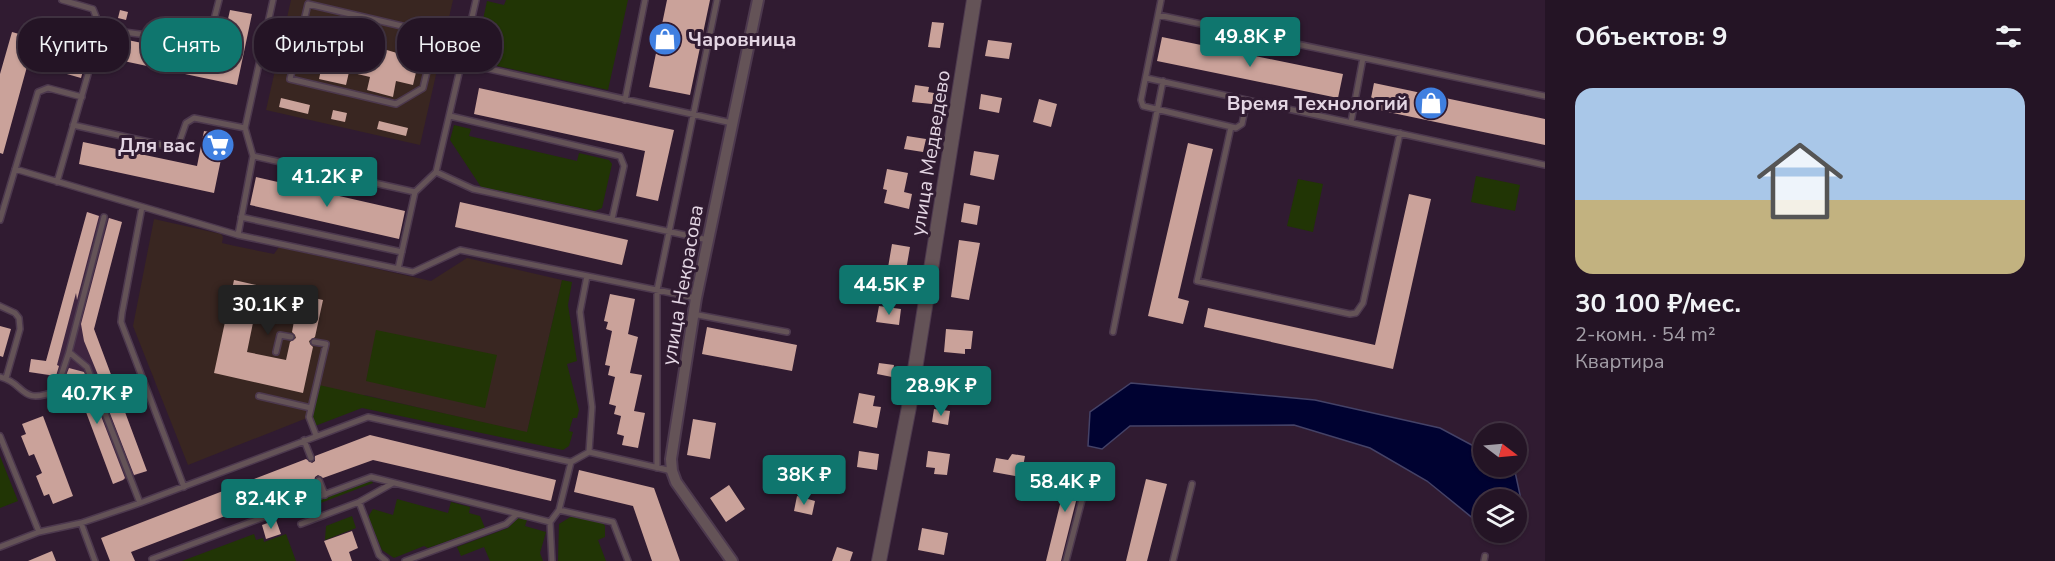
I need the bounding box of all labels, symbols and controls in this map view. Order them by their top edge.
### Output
pin: 49.8K ₽ [1195,17,1305,68]
chip: Купить [18,18,129,72]
chip: Снять [141,18,242,72]
chip: Фильтры [254,18,385,72]
chip: Новое [397,18,502,72]
text: Объектов: 9 [1575,19,1728,54]
icon: filters [1992,20,2025,53]
shop icon: Чаровница [647,21,683,57]
text: 49.8K ₽ [1214,23,1286,50]
place label: Чаровница [688,26,797,53]
street label: улица Медведево [904,68,957,238]
shop icon: Время Технологий [1413,85,1449,121]
place label: Время Технологий [1227,90,1408,117]
supermarket icon: Для вас [200,127,236,163]
icon: home [1746,127,1854,235]
place label: Для вас [118,132,195,159]
pin: 41.2K ₽ [272,157,382,208]
text: 41.2K ₽ [291,163,363,190]
street label: улица Некрасова [655,203,710,368]
pin: 44.5K ₽ [834,265,944,316]
text: 44.5K ₽ [853,271,925,298]
pin: 30.1K ₽ [213,285,323,336]
text: 30 100 ₽/мес. [1575,286,1741,321]
text: 30.1K ₽ [232,291,304,318]
text: 2-комн. · 54 m² [1575,321,1716,348]
text: Квартира [1575,348,1665,375]
pin: 28.9K ₽ [886,366,996,417]
text: 28.9K ₽ [905,372,977,399]
pin: 40.7K ₽ [42,374,152,425]
text: 40.7K ₽ [61,380,133,407]
north arrow [1473,423,1527,477]
map controls [1473,423,1527,543]
pin: 38K ₽ [762,455,846,506]
text: 38K ₽ [777,461,831,488]
pin: 58.4K ₽ [1010,462,1120,513]
text: 58.4K ₽ [1029,468,1101,495]
pin: 82.4K ₽ [216,479,326,530]
text: 82.4K ₽ [235,485,307,512]
button: layers [1473,489,1527,543]

